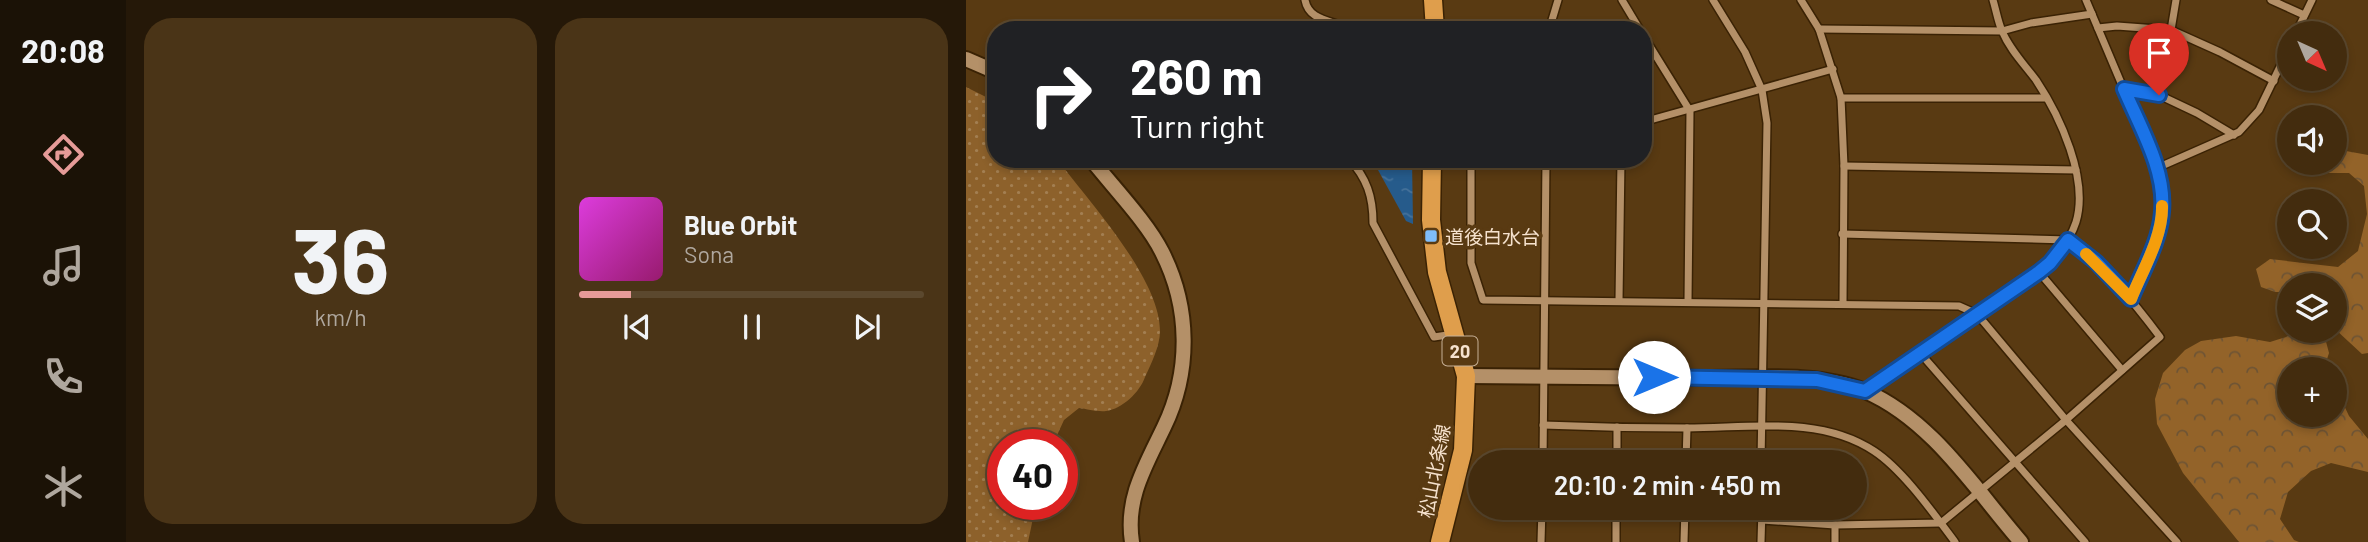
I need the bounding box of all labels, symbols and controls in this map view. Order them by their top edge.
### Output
north arrow [2277,21,2347,91]
map controls [2277,21,2347,427]
pin [2129,23,2189,95]
text: 20:08 [21,31,105,69]
icon: arrive [2140,34,2178,72]
text: 260 m [1130,46,1262,105]
icon: right [1015,49,1106,140]
button: sound [2277,105,2347,175]
text: Turn right [1130,106,1265,144]
icon: directions [39,130,88,179]
button: search [2277,189,2347,259]
text: 36 [291,203,390,312]
text: Blue Orbit [684,209,797,240]
place label: 道後白水台 [1445,225,1540,248]
marker: 道後白水台 [1423,228,1439,244]
text: Sona [684,240,734,268]
icon: music [39,241,88,290]
button: layers [2277,273,2347,343]
text: km/h [314,303,367,331]
icon: previous [618,308,656,346]
icon: pause [733,308,771,346]
icon: next [848,308,886,346]
road number: 20 [1442,337,1478,366]
position arrow [1617,340,1691,414]
icon: phone [39,352,88,401]
button: + [2277,357,2347,427]
street label: 松山北条線 [1414,422,1454,520]
speed limit sign: 40 [987,429,1078,520]
icon: climate [39,462,88,511]
text: 20:10 · 2 min · 450 m [1554,469,1781,500]

